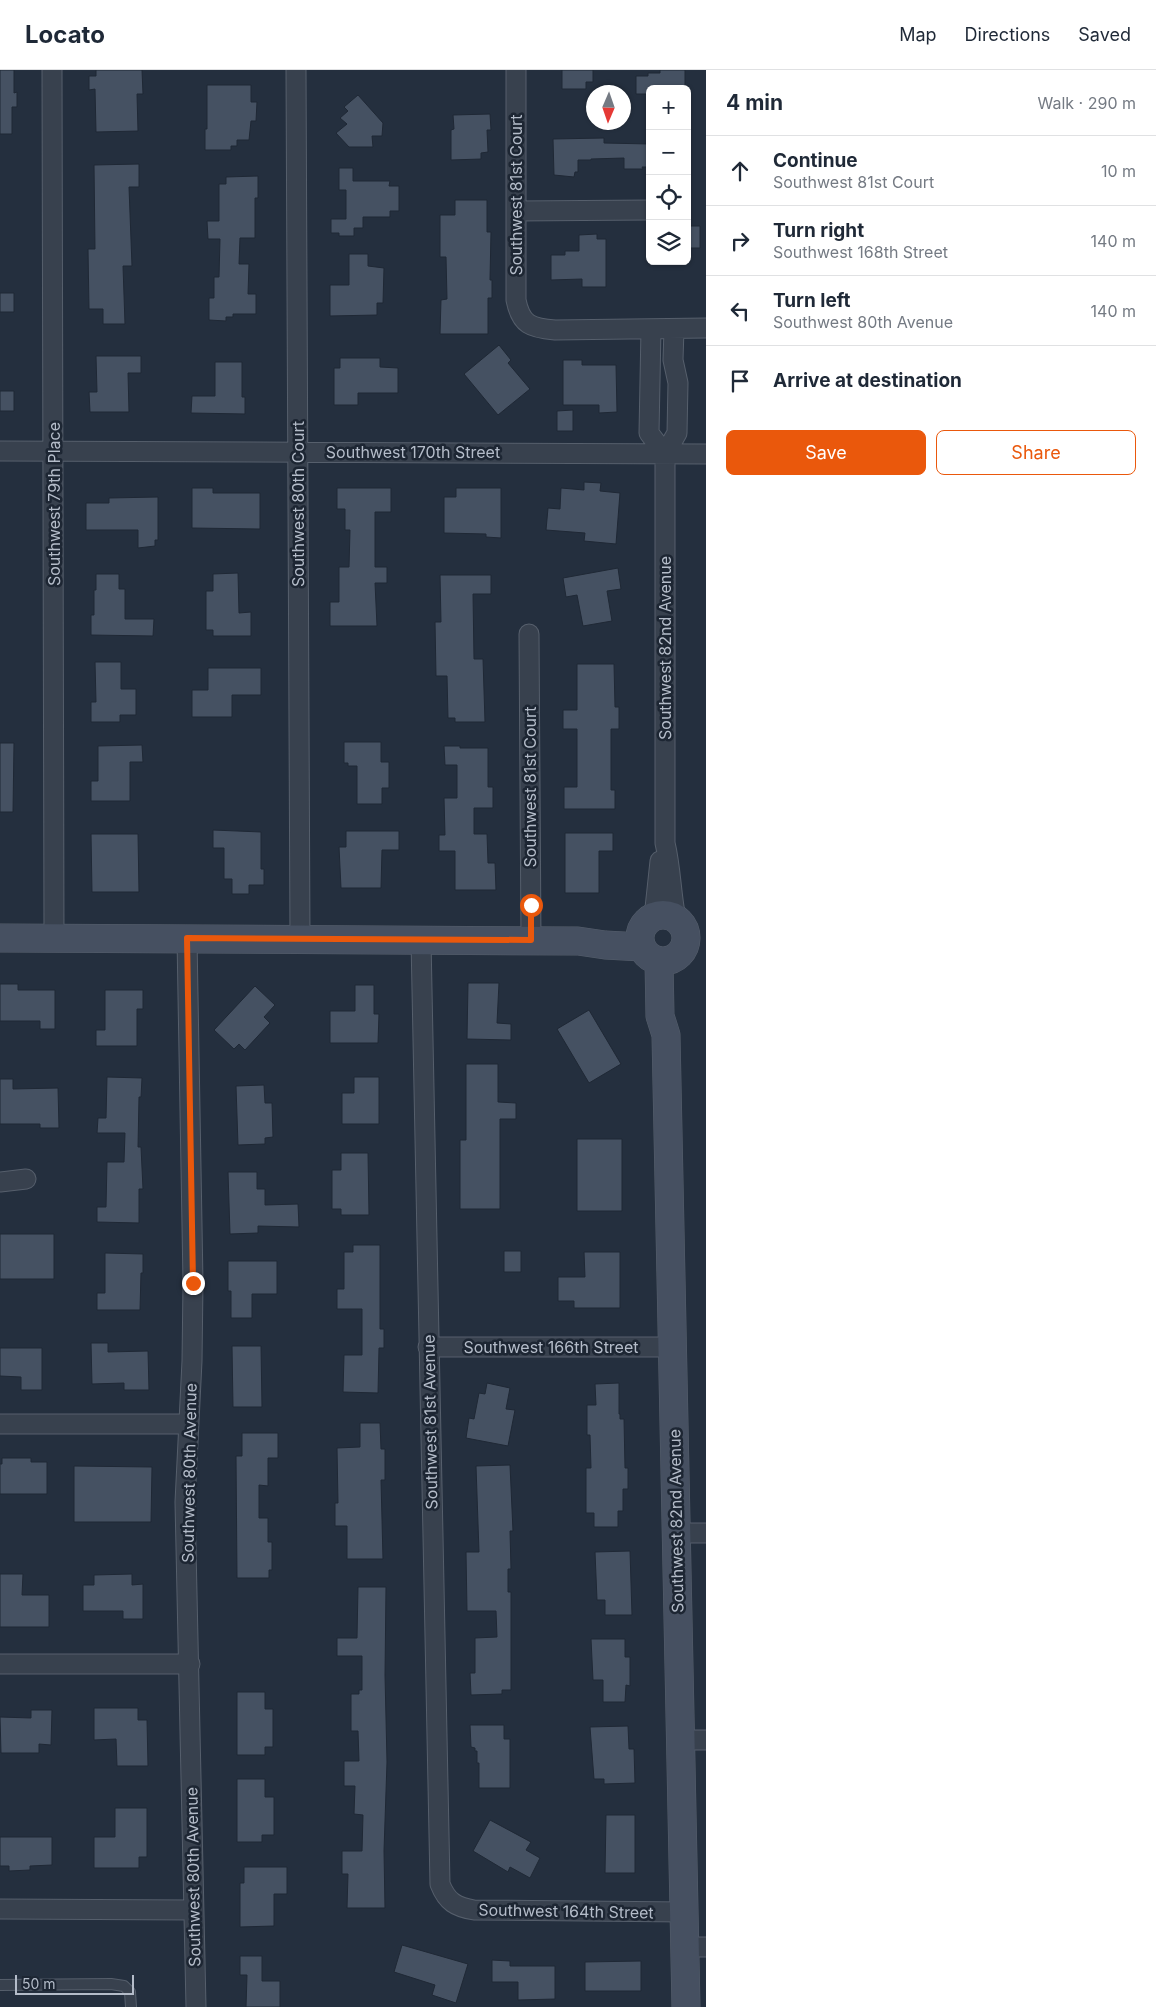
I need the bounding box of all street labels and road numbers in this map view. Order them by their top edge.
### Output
street label: Southwest 81st Court [506,114,526,276]
street label: Southwest 80th Court [288,421,308,587]
street label: Southwest 79th Place [44,422,64,586]
street label: Southwest 170th Street [326,442,500,462]
street label: Southwest 82nd Avenue [655,556,675,740]
street label: Southwest 81st Court [520,706,540,868]
street label: Southwest 81st Avenue [418,1334,442,1510]
street label: Southwest 166th Street [463,1337,639,1357]
street label: Southwest 80th Avenue [177,1383,201,1563]
street label: Southwest 82nd Avenue [664,1429,688,1613]
street label: Southwest 80th Avenue [181,1787,205,1967]
street label: Southwest 164th Street [478,1899,654,1923]

